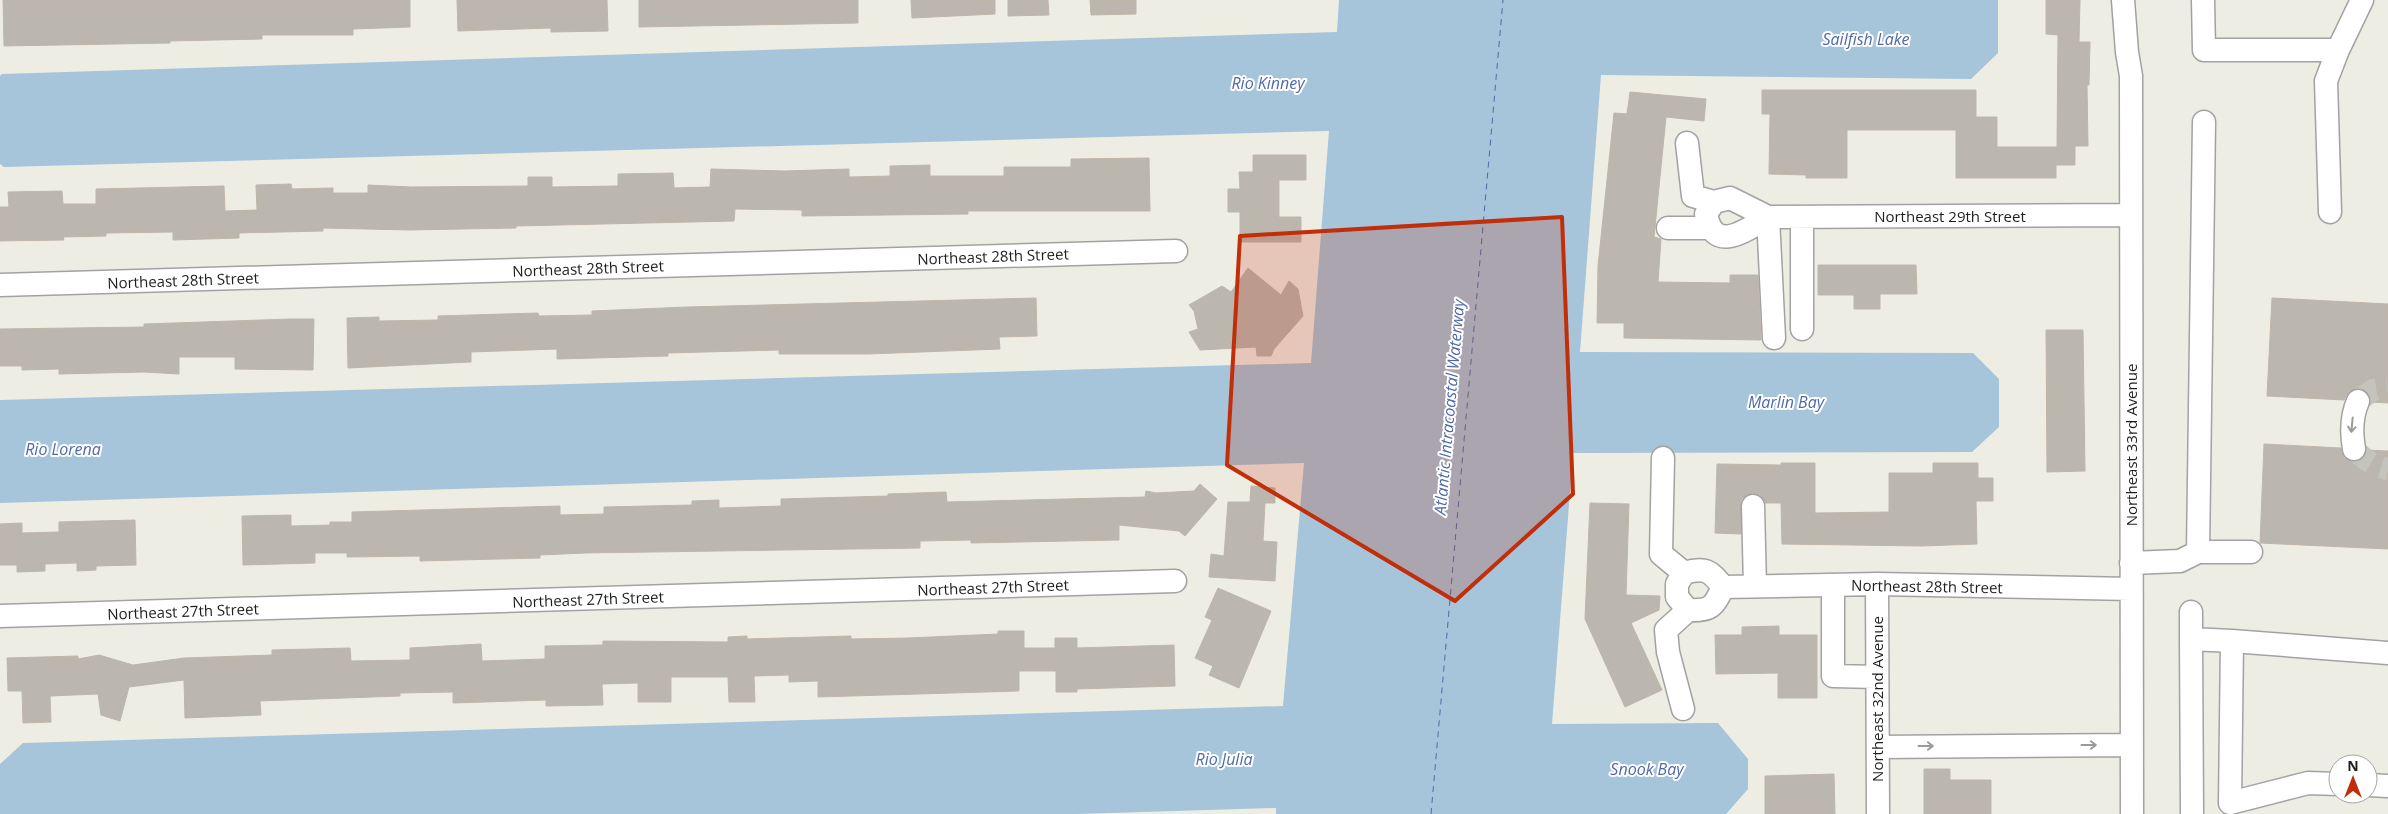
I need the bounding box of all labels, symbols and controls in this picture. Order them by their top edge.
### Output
water label: Sailfish Lake [1823,28,1910,50]
water label: Rio Kinney [1231,72,1306,94]
street label: Northeast 29th Street [1874,206,2026,226]
street label: Northeast 28th Street [917,243,1069,269]
street label: Northeast 28th Street [512,255,664,281]
street label: Northeast 28th Street [107,267,259,293]
water label: Atlantic Intracoastal Waterway [1429,297,1470,517]
street label: Northeast 33rd Avenue [2121,364,2141,526]
water label: Marlin Bay [1748,391,1826,413]
one-way arrow [2347,416,2357,432]
water label: Rio Lorena [25,438,101,460]
street label: Northeast 27th Street [917,574,1069,600]
street label: Northeast 28th Street [1851,575,2003,597]
street label: Northeast 27th Street [512,586,664,612]
street label: Northeast 27th Street [107,598,259,624]
street label: Northeast 32nd Avenue [1867,616,1887,782]
one-way arrow [2080,740,2097,750]
one-way arrow [1918,741,1934,751]
water label: Rio Julia [1196,748,1253,770]
north arrow [2328,754,2378,804]
text: N [2347,756,2359,775]
water label: Snook Bay [1610,758,1685,780]

